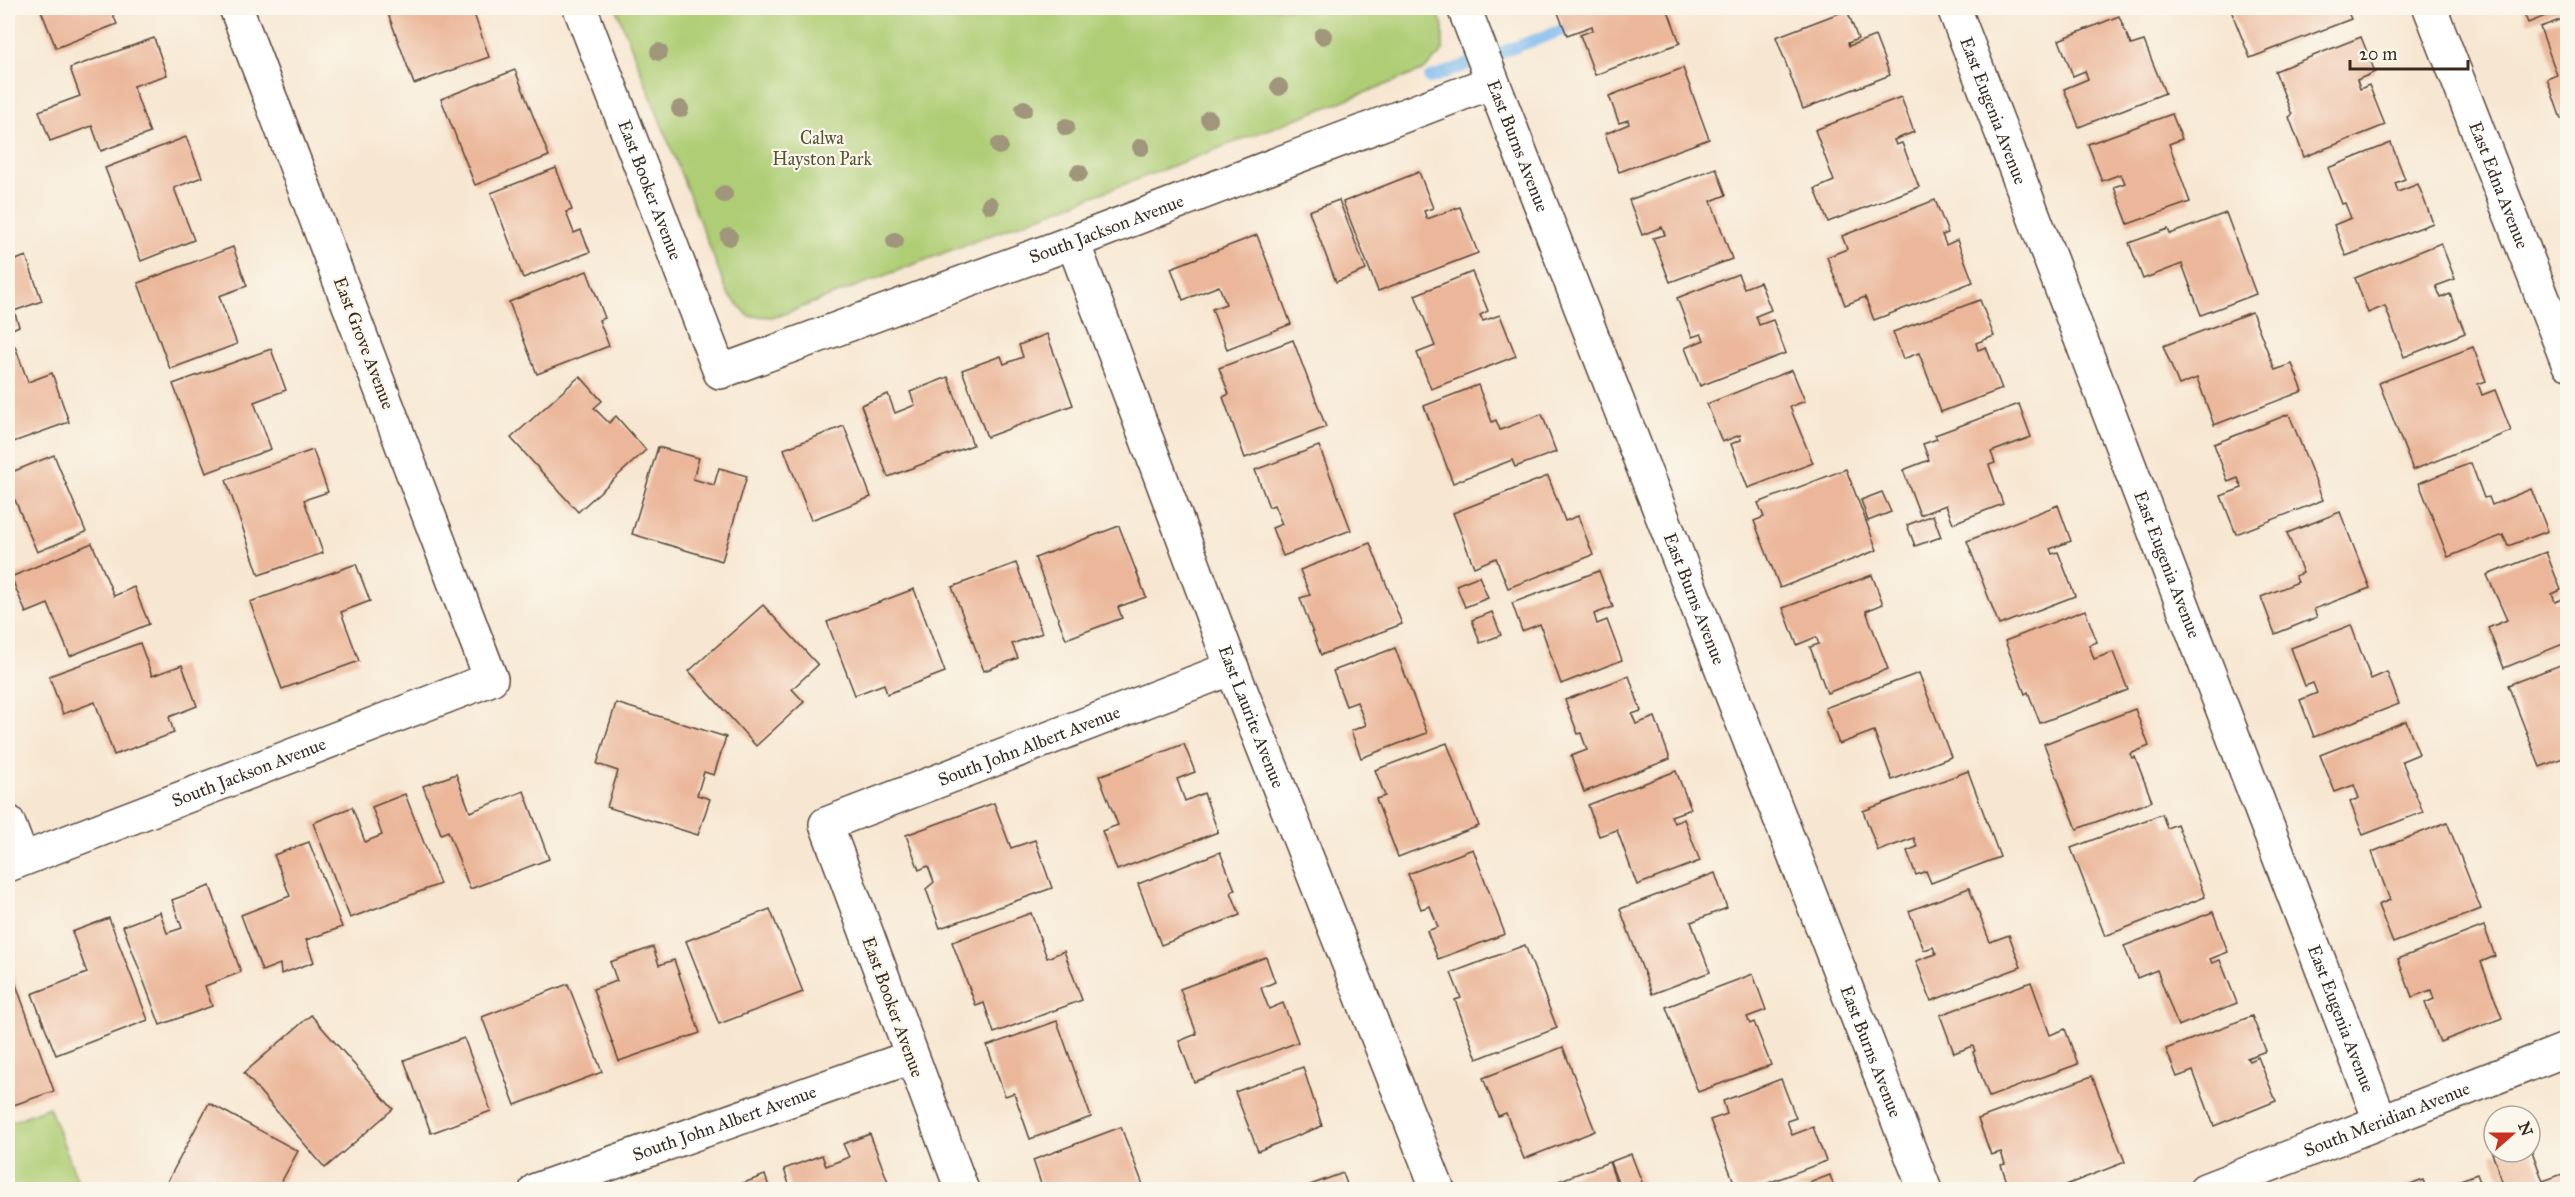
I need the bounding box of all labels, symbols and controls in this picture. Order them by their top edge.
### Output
scale bar [2350,33,2468,71]
street label: East Eugenia Avenue [1955,34,2032,188]
text: 20 m [2359,43,2397,65]
street label: East Burns Avenue [1482,77,1553,215]
street label: East Booker Avenue [613,117,687,263]
street label: East Edna Avenue [2464,118,2533,252]
park label: Calwa Hayston Park [772,127,872,170]
street label: South Jackson Avenue [1026,190,1187,268]
street label: East Grove Avenue [329,274,399,412]
street label: East Eugenia Avenue [2129,488,2205,641]
street label: East Burns Avenue [1659,529,1730,668]
street label: East Laurite Avenue [1214,642,1289,791]
street label: South John Albert Avenue [935,701,1123,791]
street label: South Jackson Avenue [169,733,329,812]
street label: East Booker Avenue [857,934,929,1080]
street label: East Eugenia Avenue [2303,942,2379,1095]
street label: East Burns Avenue [1835,982,1907,1121]
street label: South Meridian Avenue [2301,1077,2473,1162]
street label: South John Albert Avenue [630,1080,819,1166]
north arrow [2482,1104,2542,1164]
text: N [2514,1119,2537,1139]

